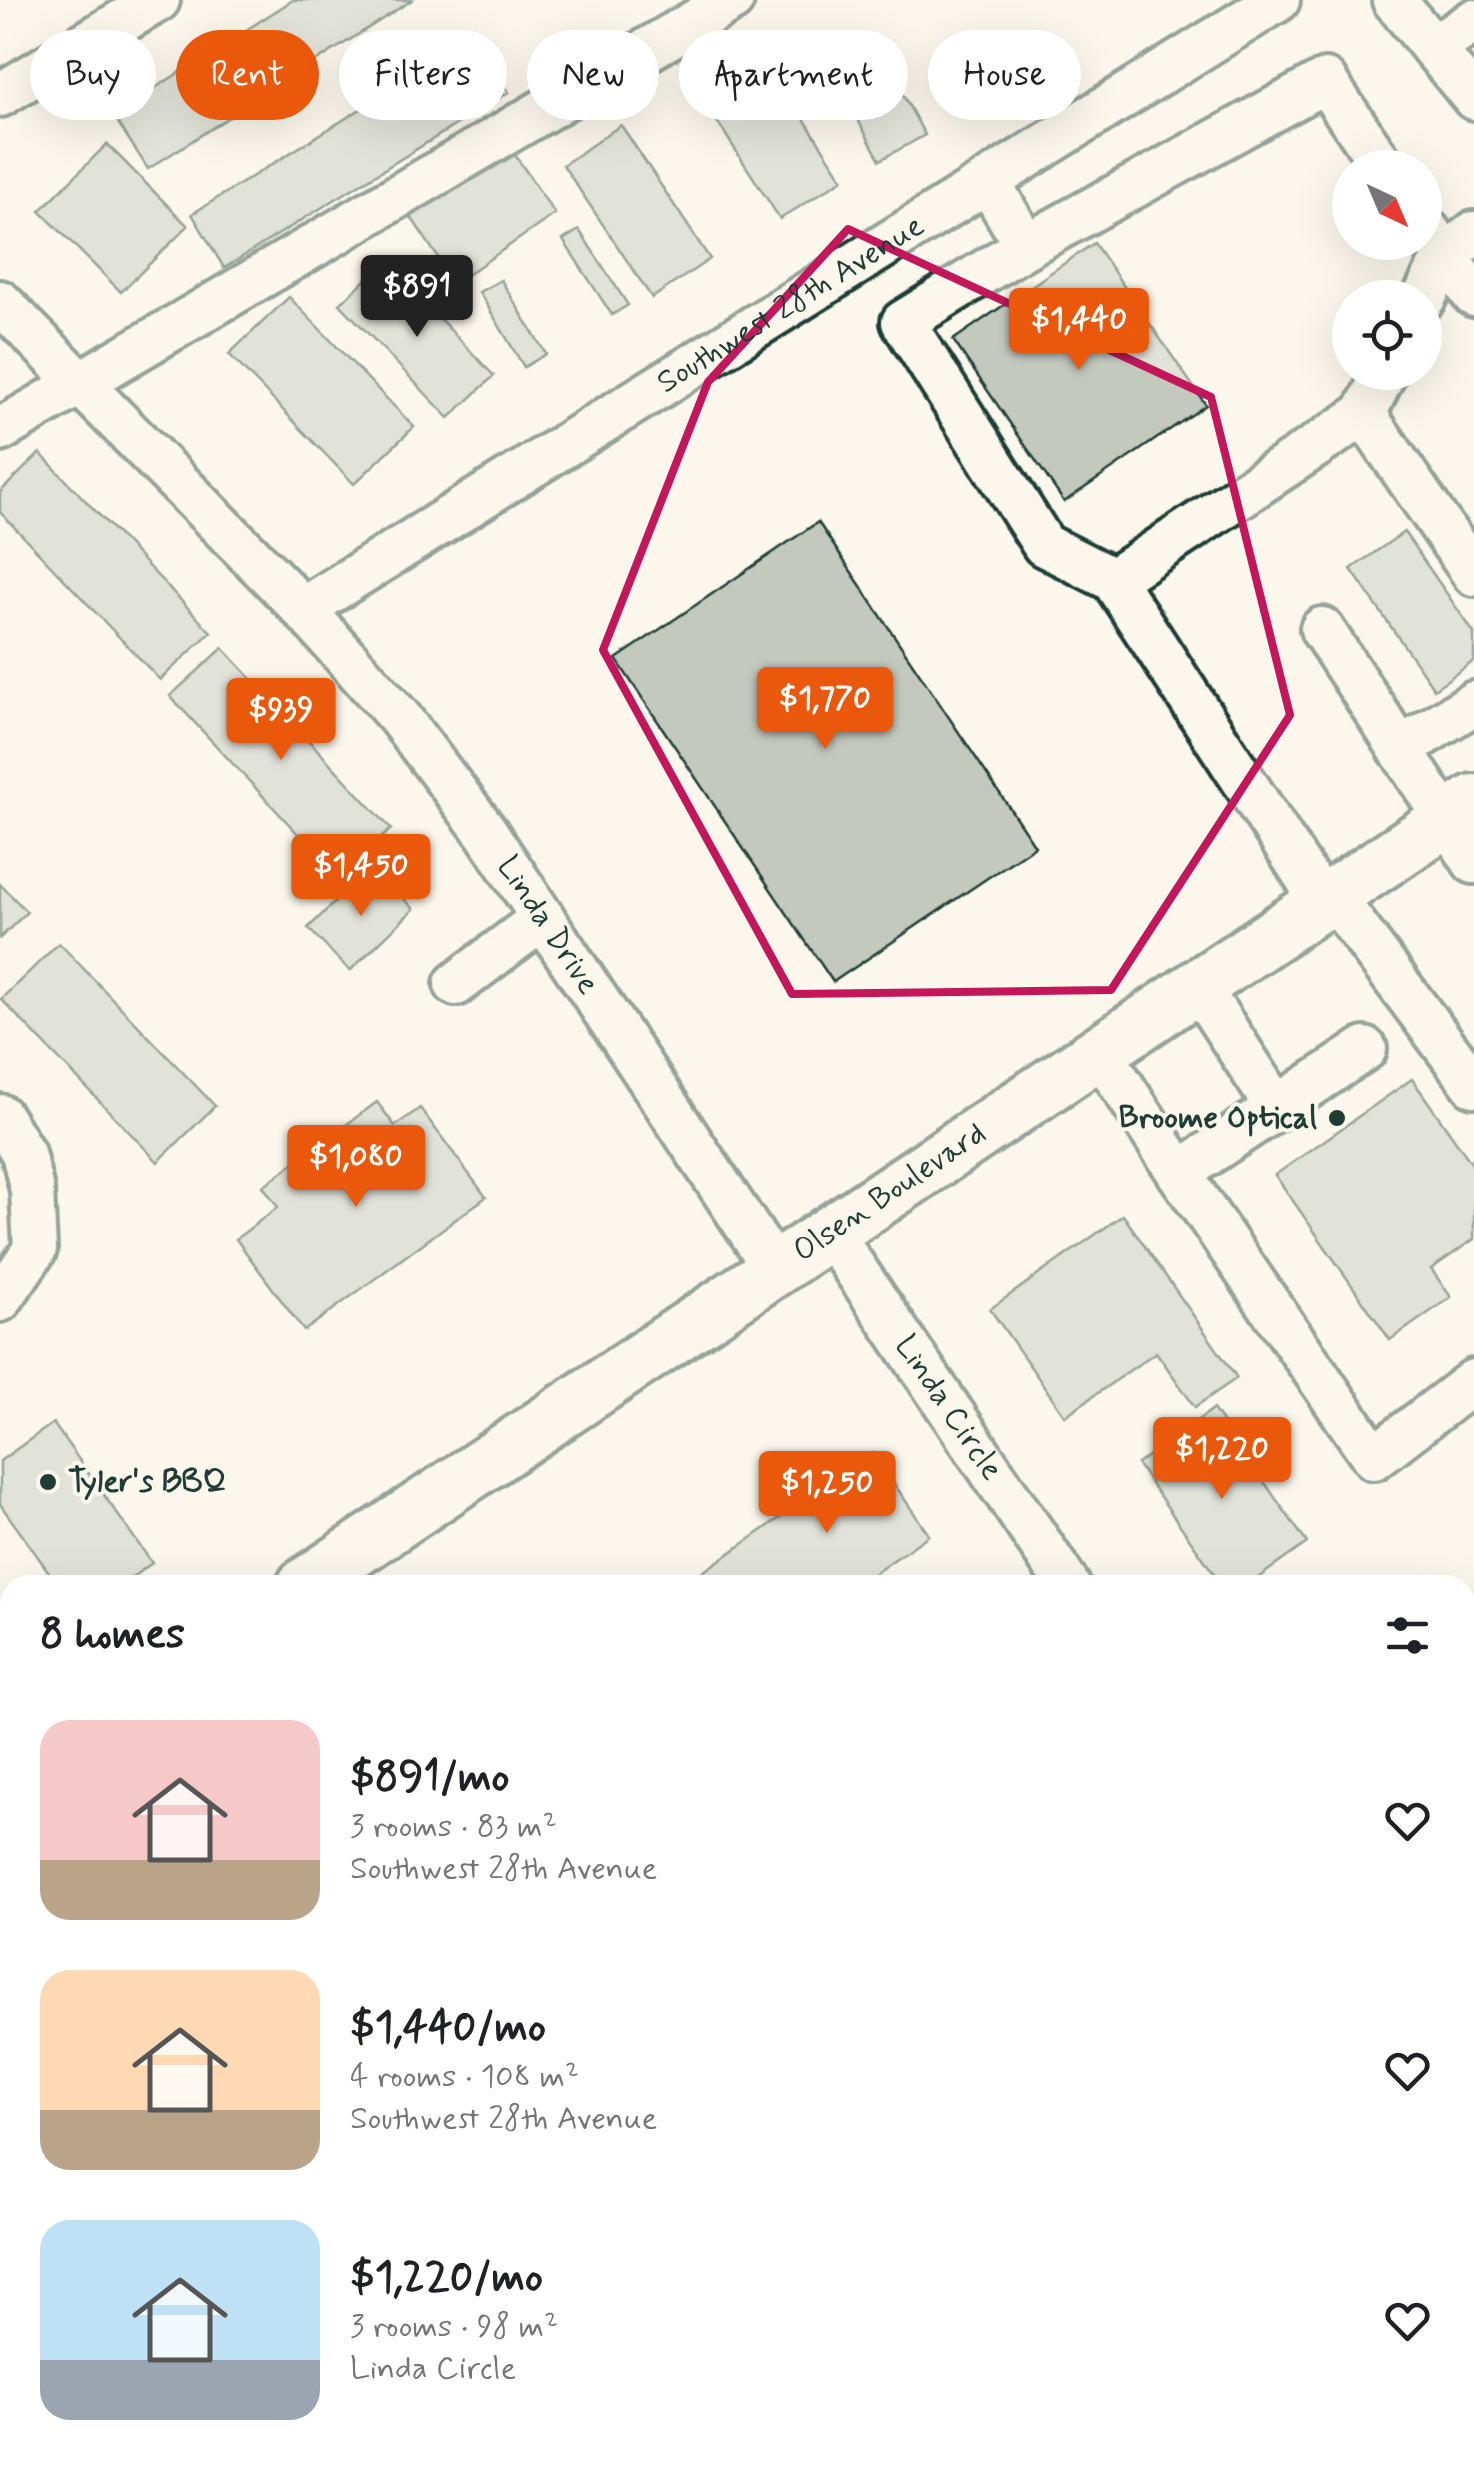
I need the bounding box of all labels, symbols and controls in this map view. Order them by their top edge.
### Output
chip: Buy [30,30,156,120]
chip: Rent [176,30,319,120]
chip: Filters [339,30,507,120]
chip: New [527,30,659,120]
chip: Apartment [679,30,908,120]
chip: House [928,30,1081,120]
north arrow [1332,150,1442,260]
map controls [1332,150,1442,390]
street label: Southwest 28th Avenue [649,205,932,404]
pin: $891 [358,255,476,340]
text: $891 [383,266,451,308]
button: locate [1332,280,1442,390]
pin: $1,440 [998,288,1160,373]
text: $1,440 [1031,299,1127,341]
pin: $1,770 [744,667,906,752]
pin: $939 [222,678,340,763]
text: $1,770 [779,678,871,720]
text: $939 [249,689,313,731]
pin: $1,450 [280,834,442,919]
text: $1,450 [313,845,409,887]
street label: Linda Drive [487,848,609,1003]
place label: Broome Optical [1119,1097,1317,1139]
marker: Broome Optical [1326,1107,1348,1129]
street label: Olsen Boulevard [785,1113,994,1272]
pin: $1,080 [275,1125,437,1210]
text: $1,080 [309,1136,403,1178]
street label: Linda Circle [885,1327,1012,1488]
pin: $1,220 [1141,1417,1303,1502]
text: $1,220 [1175,1428,1269,1470]
pin: $1,250 [746,1451,908,1536]
place label: Tyler's BBQ [68,1461,226,1503]
text: $1,250 [781,1462,873,1504]
marker: Tyler's BBQ [37,1471,59,1493]
text: 8 homes [40,1608,185,1663]
icon: filters [1380,1608,1435,1663]
text: $891/mo [350,1751,509,1806]
icon: home [120,1760,240,1880]
icon: heart [1380,1793,1435,1848]
text: 3 rooms · 83 m² [350,1806,557,1848]
text: Southwest 28th Avenue [350,1848,657,1890]
text: $1,440/mo [350,2001,546,2056]
icon: home [120,2010,240,2130]
icon: heart [1380,2043,1435,2098]
text: 4 rooms · 108 m² [350,2056,579,2098]
text: Southwest 28th Avenue [350,2098,657,2140]
text: $1,220/mo [350,2251,543,2306]
icon: home [120,2260,240,2380]
icon: heart [1380,2293,1435,2348]
text: 3 rooms · 98 m² [350,2306,558,2348]
text: Linda Circle [350,2348,516,2390]

